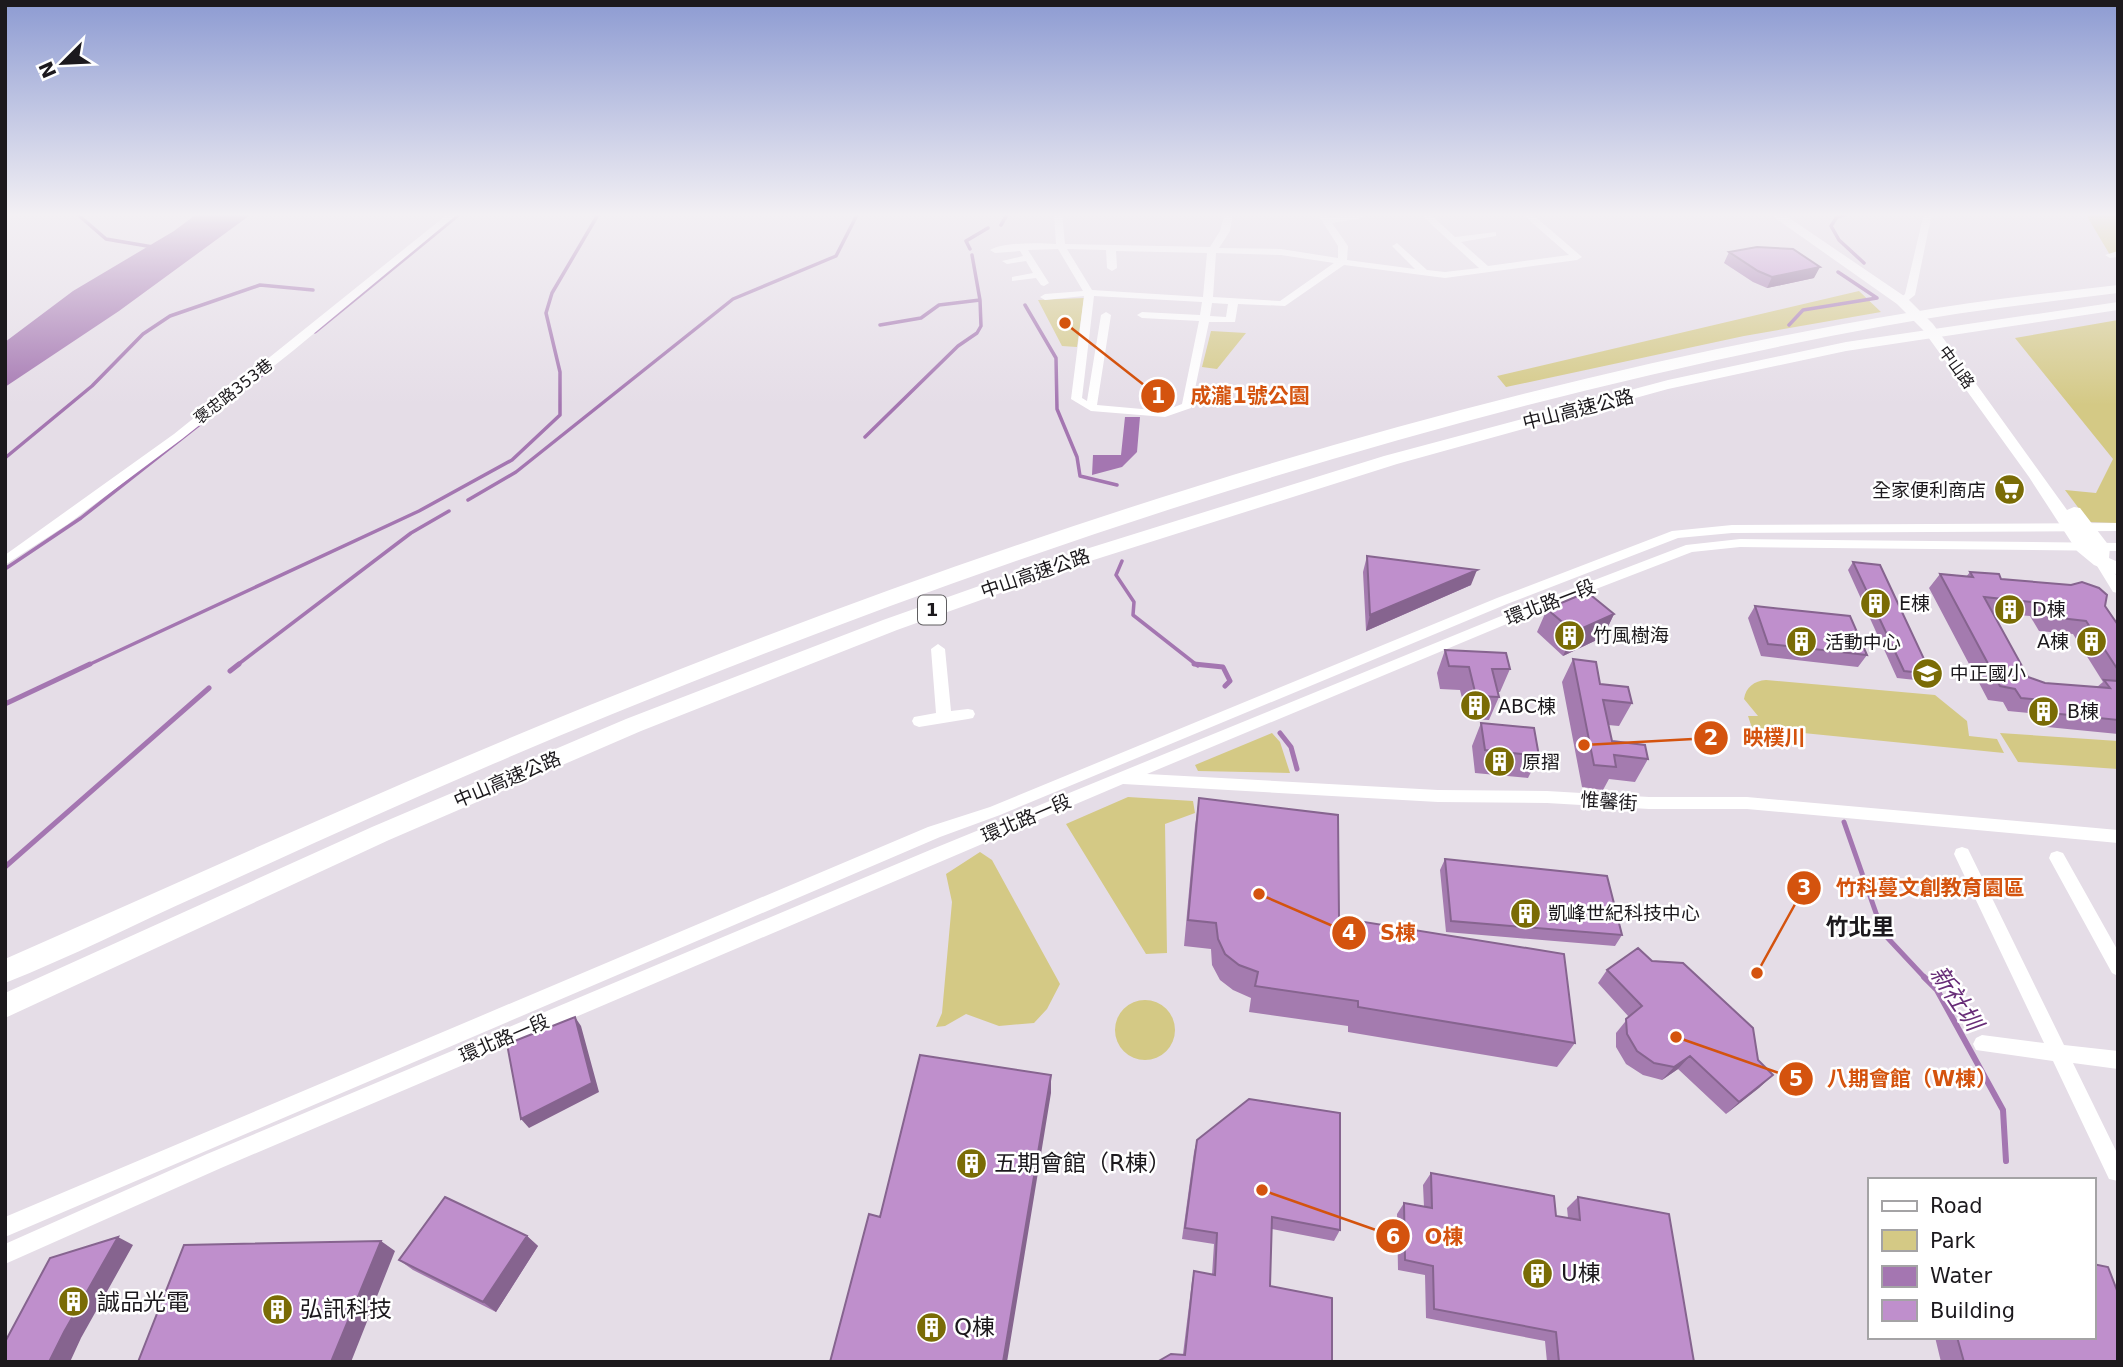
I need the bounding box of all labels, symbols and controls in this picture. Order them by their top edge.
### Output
north arrow [28,28,98,98]
text: N [34,58,61,82]
street label: 中山路 [1935,342,1978,392]
street label: 褒忠路353巷 [190,355,276,428]
callout: 成瀧1號公園 [1141,375,1323,417]
text: 1 [1151,384,1165,408]
text: 成瀧1號公園 [1190,384,1310,408]
street label: 中山高速公路 [1520,385,1636,433]
supermarket icon: 全家便利商店 [1992,473,2026,507]
place label: 全家便利商店 [1872,479,1986,501]
street label: 中山高速公路 [978,544,1092,602]
street label: 環北路一段 [1502,575,1598,629]
building icon: E棟 [1859,586,1893,620]
place label: E棟 [1899,592,1930,614]
building icon: D棟 [1992,592,2026,626]
road number: 1 [918,596,946,624]
place label: D棟 [2032,598,2066,620]
building icon: 竹風樹海 [1553,618,1587,652]
place label: 竹風樹海 [1593,624,1669,646]
building icon: A棟 [2075,624,2109,658]
building icon: 活動中心 [1785,625,1819,659]
place label: A棟 [2037,630,2069,652]
place label: 活動中心 [1825,631,1901,653]
school or university icon: 中正國小 [1910,656,1944,690]
place label: 中正國小 [1950,662,2026,684]
building icon: ABC棟 [1458,689,1492,723]
building icon: B棟 [2027,694,2061,728]
place label: ABC棟 [1498,695,1556,717]
place label: B棟 [2067,700,2099,722]
callout: 映樸川 [1694,717,1820,759]
text: 2 [1704,726,1718,750]
text: 映樸川 [1743,726,1806,750]
building icon: 原摺 [1482,745,1516,779]
street label: 中山高速公路 [450,747,564,811]
place label: 原摺 [1522,751,1560,773]
street label: 惟馨街 [1580,788,1638,814]
street label: 環北路一段 [978,789,1074,847]
callout: 竹科蔓文創教育園區 [1787,867,2039,909]
text: 3 [1797,876,1811,900]
text: 竹科蔓文創教育園區 [1836,876,2025,900]
building icon: 凱峰世紀科技中心 [1508,896,1542,930]
place label: 凱峰世紀科技中心 [1548,902,1700,924]
callout: S棟 [1331,912,1430,954]
district label: 竹北里 [1826,914,1895,940]
text: 4 [1342,921,1356,945]
text: S棟 [1380,921,1416,945]
water label: 新社圳 [1924,960,1989,1038]
street label: 環北路一段 [456,1009,552,1067]
callout: 八期會館（W棟） [1778,1058,2011,1100]
text: 5 [1789,1067,1803,1091]
text: 八期會館（W棟） [1827,1067,1997,1091]
building icon: 五期會館（R棟） [954,1146,988,1180]
place label: 五期會館（R棟） [994,1150,1171,1176]
legend [1868,1178,2095,1339]
text: Road [1930,1194,1983,1218]
callout: O棟 [1375,1215,1477,1257]
text: 6 [1386,1225,1400,1249]
text: O棟 [1425,1225,1463,1249]
text: Park [1930,1229,1976,1253]
building icon: U棟 [1521,1256,1555,1290]
place label: U棟 [1561,1260,1601,1286]
text: Water [1930,1264,1992,1288]
building icon: 誠品光電 [57,1285,91,1319]
place label: 誠品光電 [97,1289,189,1315]
building icon: 弘訊科技 [260,1292,294,1326]
place label: 弘訊科技 [300,1296,392,1322]
text: Building [1930,1299,2015,1323]
building icon: Q棟 [914,1310,948,1344]
place label: Q棟 [954,1314,995,1340]

